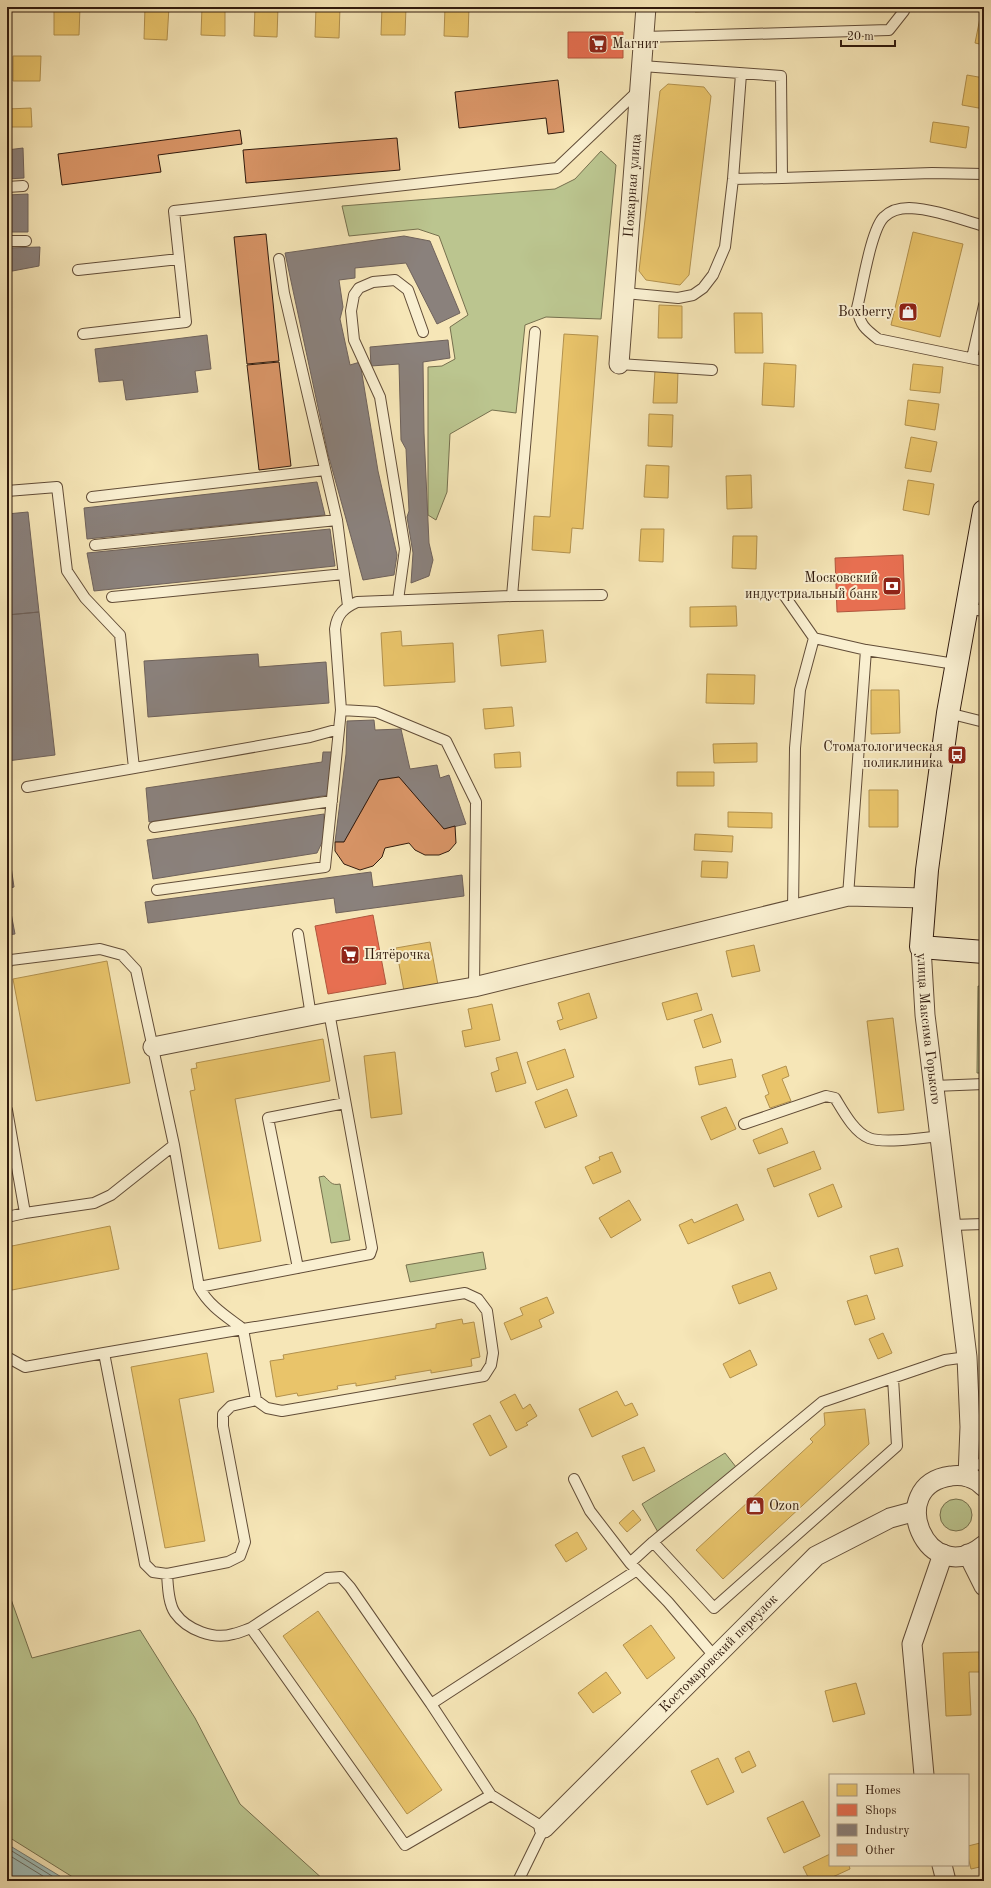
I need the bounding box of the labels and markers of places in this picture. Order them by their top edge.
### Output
supermarket icon: Магнит [587,33,609,55]
place label: Магнит [612,37,659,51]
shop icon: Boxberry [897,301,919,323]
place label: Boxberry [838,305,895,319]
place label: Московский индустриальный банк [745,571,878,601]
bank icon: Московский индустриальный банк [881,575,903,597]
place label: Стоматологическая поликлиника [823,740,943,770]
bus stop icon: Стоматологическая поликлиника [946,744,968,766]
supermarket icon: Пятёрочка [339,944,361,966]
place label: Пятёрочка [364,948,431,962]
shop icon: Ozon [744,1495,766,1517]
place label: Ozon [769,1499,800,1513]

